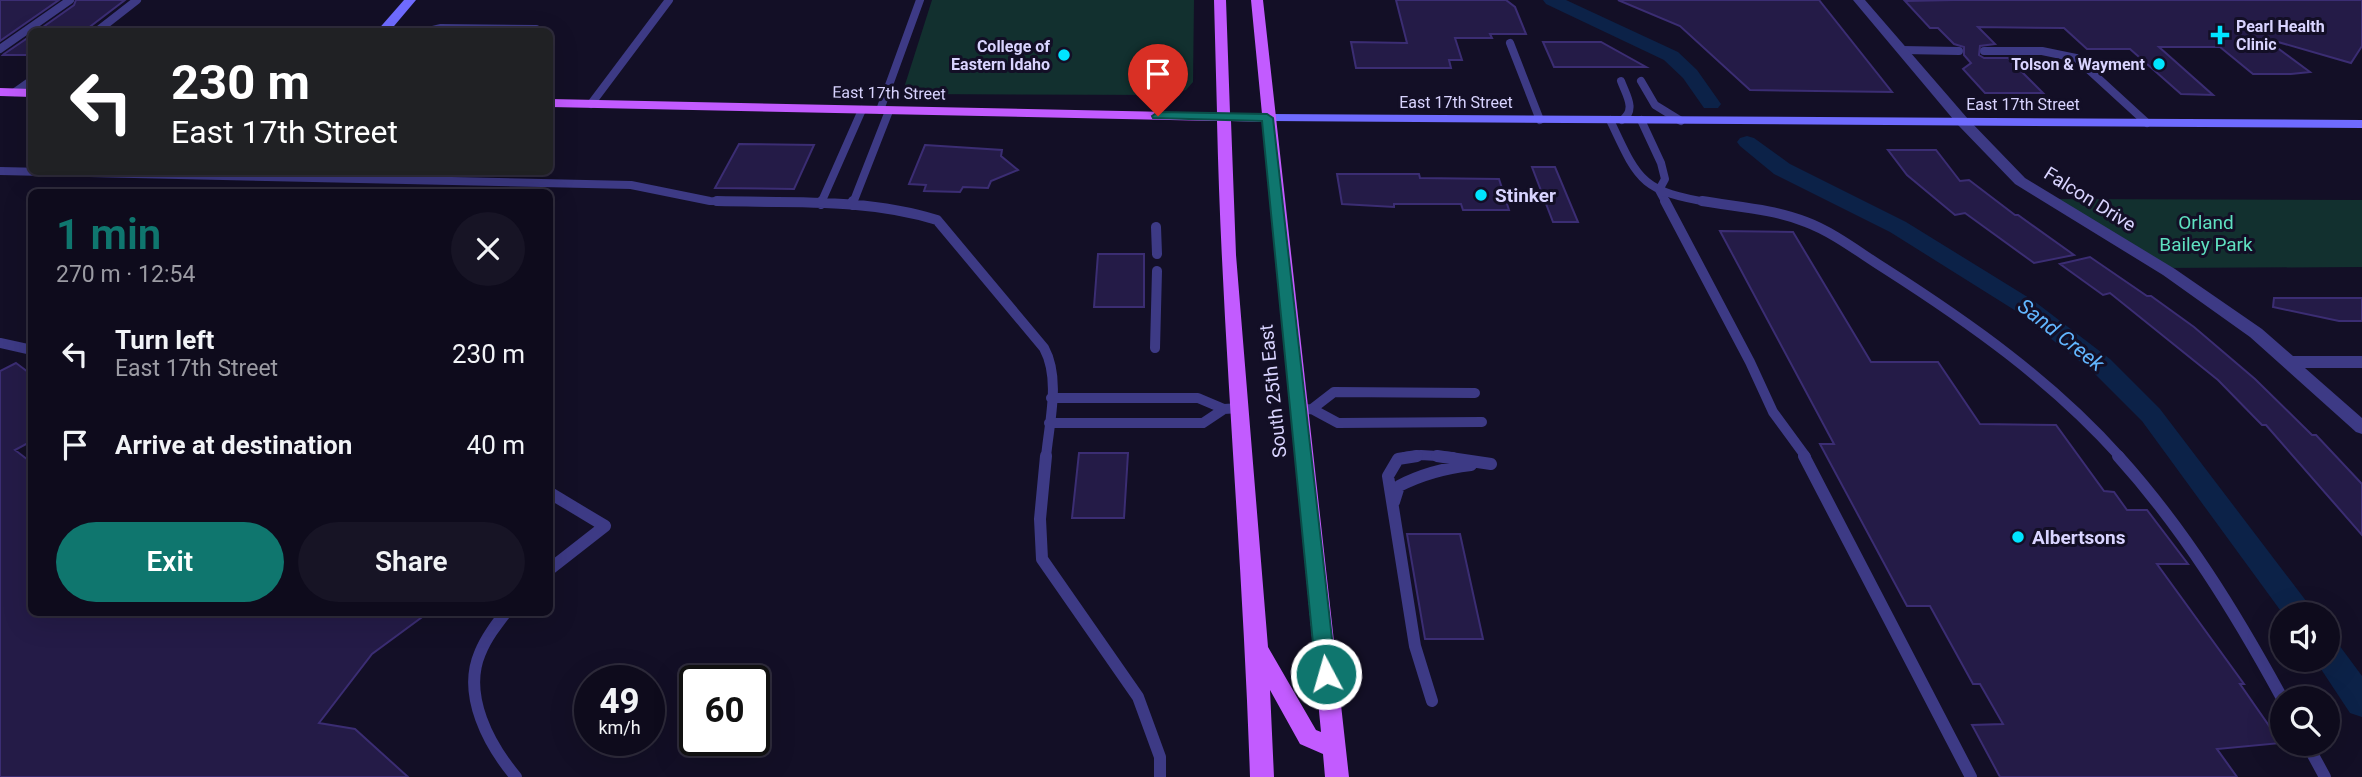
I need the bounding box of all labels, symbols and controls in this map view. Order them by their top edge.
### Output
place label: Pearl Health Clinic [2236,17,2325,54]
marker: Pearl Health Clinic [2210,25,2230,45]
place label: College of Eastern Idaho [951,37,1050,74]
pin [1128,44,1188,116]
marker: College of Eastern Idaho [1056,47,1072,63]
text: 230 m [171,54,310,111]
icon: arrive [1139,55,1177,93]
place label: Tolson & Wayment [2011,55,2146,74]
icon: left [56,56,147,147]
marker: Tolson & Wayment [2151,56,2167,72]
street label: East 17th Street [832,83,946,103]
street label: East 17th Street [1399,93,1513,112]
street label: East 17th Street [1966,95,2080,114]
text: East 17th Street [171,113,398,151]
street label: Falcon Drive [2040,162,2140,236]
place label: Stinker [1495,184,1556,207]
marker: Stinker [1473,187,1489,203]
text: 1 min [56,210,161,259]
park label: Orland Bailey Park [2159,211,2253,256]
button: close [451,212,525,286]
text: 270 m · 12:54 [56,261,195,288]
water label: Sand Creek [2013,294,2109,377]
street label: South 25th East [1255,323,1291,459]
text: Turn left [115,325,214,355]
icon: left [56,335,94,373]
text: 230 m [452,339,525,369]
text: East 17th Street [115,355,278,382]
icon: arrive [56,426,94,464]
text: Arrive at destination [115,430,352,460]
text: 40 m [467,430,525,460]
button: Exit [56,522,284,602]
button: Share [298,522,525,602]
place label: Albertsons [2032,526,2126,549]
marker: Albertsons [2010,529,2026,545]
map controls [2270,602,2340,756]
button: sound [2270,602,2340,672]
position arrow [1289,637,1363,711]
speed limit sign: 60 [679,665,770,756]
text: 49 [599,681,640,722]
button: search [2270,686,2340,756]
text: km/h [598,717,641,738]

